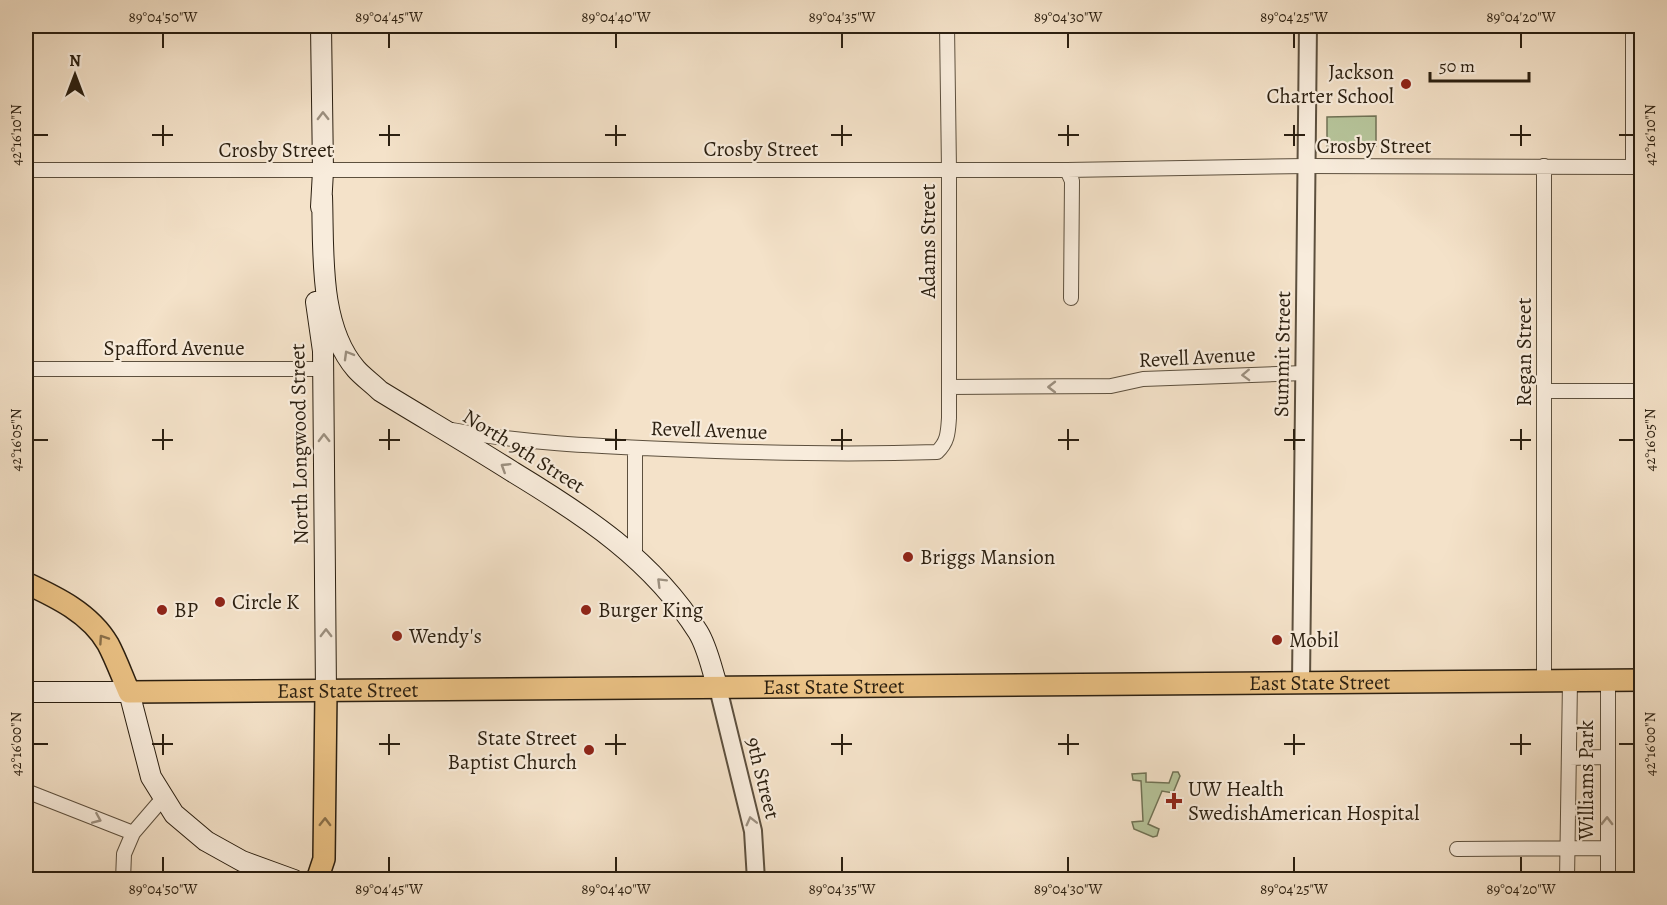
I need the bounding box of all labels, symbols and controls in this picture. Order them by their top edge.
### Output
text: 89°04'50"W [129,7,197,27]
text: 89°04'45"W [355,7,423,27]
text: 89°04'40"W [581,7,651,27]
text: 89°04'35"W [808,7,876,27]
text: 89°04'30"W [1034,7,1102,27]
text: 89°04'25"W [1260,7,1328,27]
text: 89°04'20"W [1486,7,1556,27]
north arrow [45,45,105,105]
scale bar [1430,45,1529,83]
text: N [69,50,81,72]
text: 50 m [1439,54,1475,78]
place label: Jackson Charter School [1266,58,1394,110]
marker: Jackson Charter School [1399,77,1413,91]
text: 42°16'10"N [6,104,26,166]
text: 42°16'10"N [1640,104,1660,166]
one-way arrow [317,112,329,121]
street label: Crosby Street [1317,132,1432,160]
street label: Crosby Street [704,135,819,163]
street label: Crosby Street [219,136,334,164]
street label: Adams Street [914,184,942,299]
street label: Summit Street [1267,291,1297,417]
street label: Regan Street [1510,298,1538,406]
street label: Spafford Avenue [103,334,245,362]
street label: Revell Avenue [1138,340,1256,374]
street label: North Longwood Street [283,343,315,545]
one-way arrow [343,351,355,361]
one-way arrow [1241,369,1250,382]
one-way arrow [1047,380,1056,393]
street label: North 9th Street [458,402,590,500]
text: 42°16'05"N [6,408,26,471]
text: 42°16'05"N [1640,408,1660,471]
street label: Revell Avenue [650,414,768,446]
one-way arrow [318,434,331,443]
one-way arrow [501,462,511,474]
place label: Briggs Mansion [920,543,1055,571]
marker: Briggs Mansion [901,550,915,564]
one-way arrow [658,579,669,590]
place label: Circle K [232,588,299,616]
marker: Circle K [213,595,227,609]
place label: BP [174,596,199,624]
place label: Burger King [598,596,704,624]
marker: BP [155,603,169,617]
marker: Burger King [579,603,593,617]
place label: Wendy's [408,622,482,650]
place label: Mobil [1289,626,1339,654]
one-way arrow [320,629,332,638]
marker: Wendy's [390,629,404,643]
marker: Mobil [1270,633,1284,647]
one-way arrow [99,635,110,646]
street label: East State Street [1249,668,1391,697]
street label: East State Street [763,672,905,701]
street label: East State Street [277,676,419,705]
text: 42°16'00"N [6,712,26,776]
text: 42°16'00"N [1640,712,1660,776]
street label: Williams Park [1572,719,1600,841]
place label: State Street Baptist Church [448,724,577,776]
street label: 9th Street [739,734,787,822]
marker: State Street Baptist Church [582,743,596,757]
place label: UW Health SwedishAmerican Hospital [1188,775,1419,827]
marker: UW Health SwedishAmerican Hospital [1165,792,1183,810]
one-way arrow [91,812,102,824]
one-way arrow [745,817,758,827]
one-way arrow [1601,817,1613,826]
one-way arrow [319,818,331,827]
text: 89°04'50"W [129,879,197,899]
text: 89°04'45"W [355,879,423,899]
text: 89°04'40"W [581,879,651,899]
text: 89°04'35"W [808,879,876,899]
text: 89°04'30"W [1034,879,1102,899]
text: 89°04'25"W [1260,879,1328,899]
text: 89°04'20"W [1486,879,1556,899]

